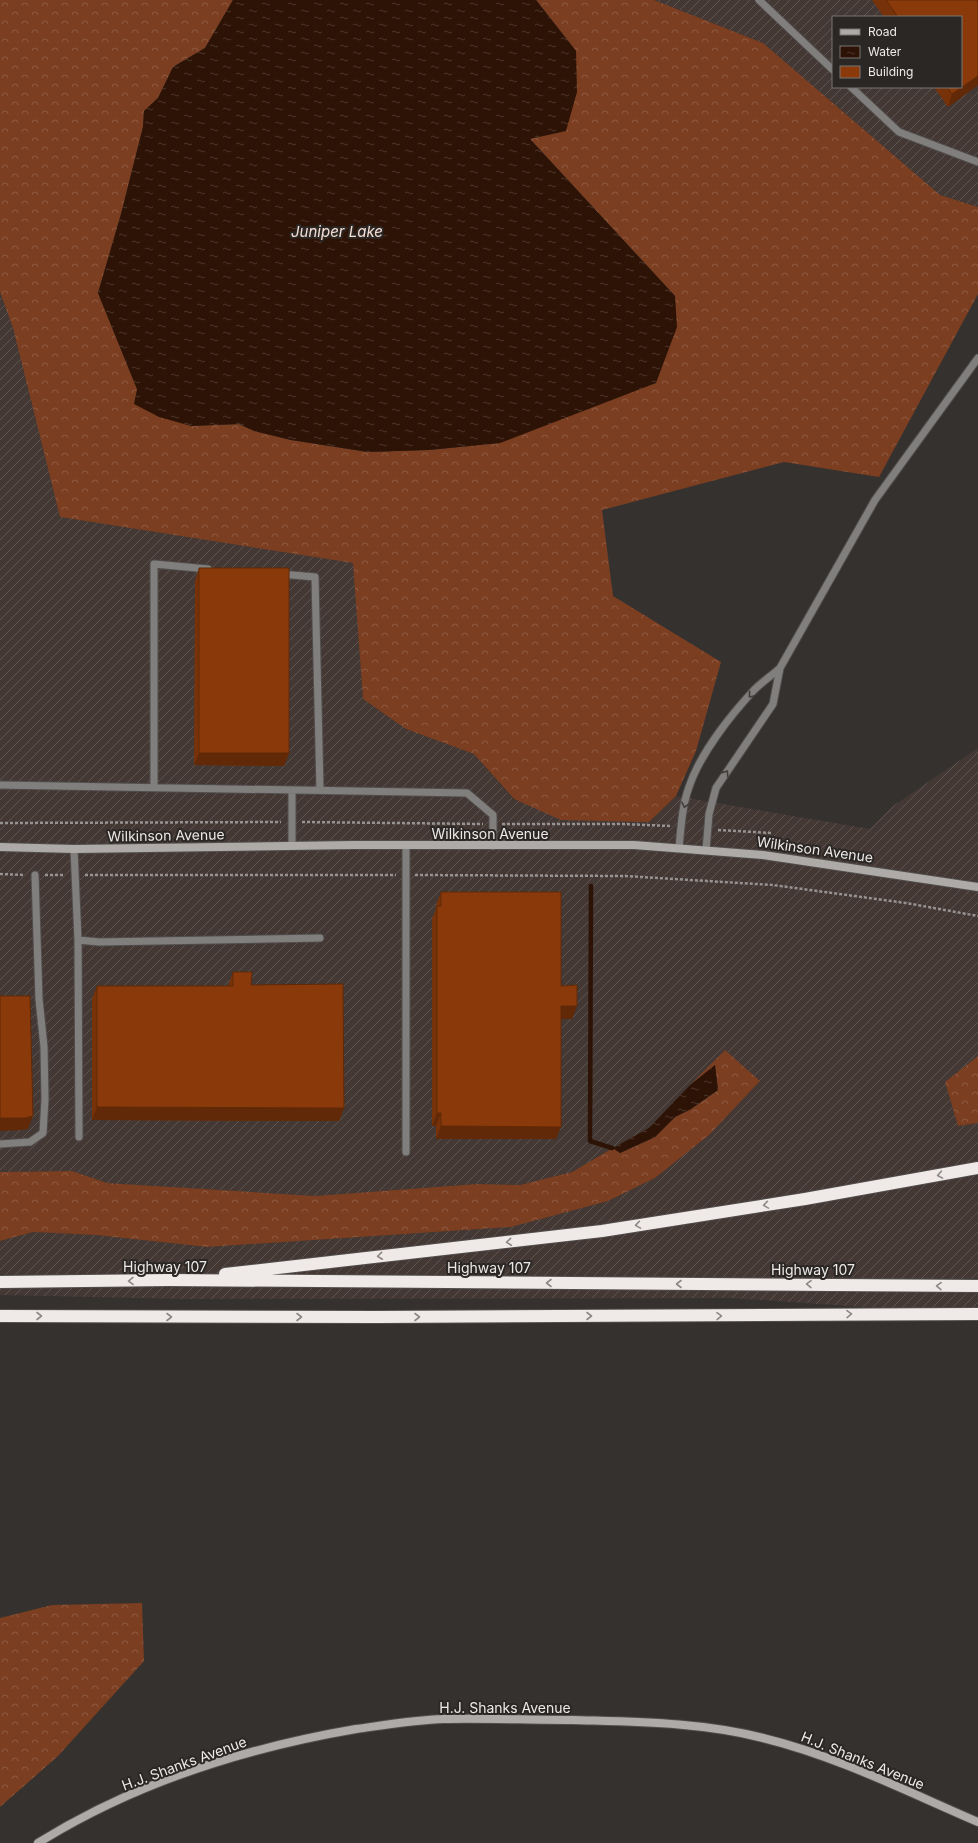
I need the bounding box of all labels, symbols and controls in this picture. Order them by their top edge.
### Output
legend [832,16,962,88]
text: Road [868,24,897,39]
text: Water [868,44,902,59]
text: Building [868,64,913,79]
water label: Juniper Lake [291,222,383,241]
one-way arrow [748,690,755,697]
one-way arrow [721,770,729,777]
one-way arrow [681,801,690,808]
street label: Wilkinson Avenue [107,825,225,845]
street label: Wilkinson Avenue [431,825,549,842]
street label: Wilkinson Avenue [756,832,874,866]
one-way arrow [937,1170,943,1179]
one-way arrow [763,1200,769,1209]
one-way arrow [635,1220,641,1229]
one-way arrow [506,1237,512,1246]
one-way arrow [377,1252,383,1261]
street label: Highway 107 [123,1258,207,1275]
street label: Highway 107 [447,1259,531,1276]
street label: Highway 107 [771,1261,855,1278]
one-way arrow [128,1277,134,1285]
one-way arrow [546,1279,552,1287]
one-way arrow [676,1279,682,1288]
one-way arrow [806,1280,812,1288]
one-way arrow [936,1282,942,1290]
one-way arrow [846,1310,852,1318]
one-way arrow [36,1312,42,1320]
one-way arrow [586,1312,592,1320]
one-way arrow [716,1312,722,1320]
one-way arrow [166,1313,172,1321]
one-way arrow [296,1313,302,1321]
one-way arrow [414,1313,420,1321]
street label: H.J. Shanks Avenue [439,1699,571,1716]
street label: H.J. Shanks Avenue [799,1727,927,1793]
street label: H.J. Shanks Avenue [119,1733,249,1793]

